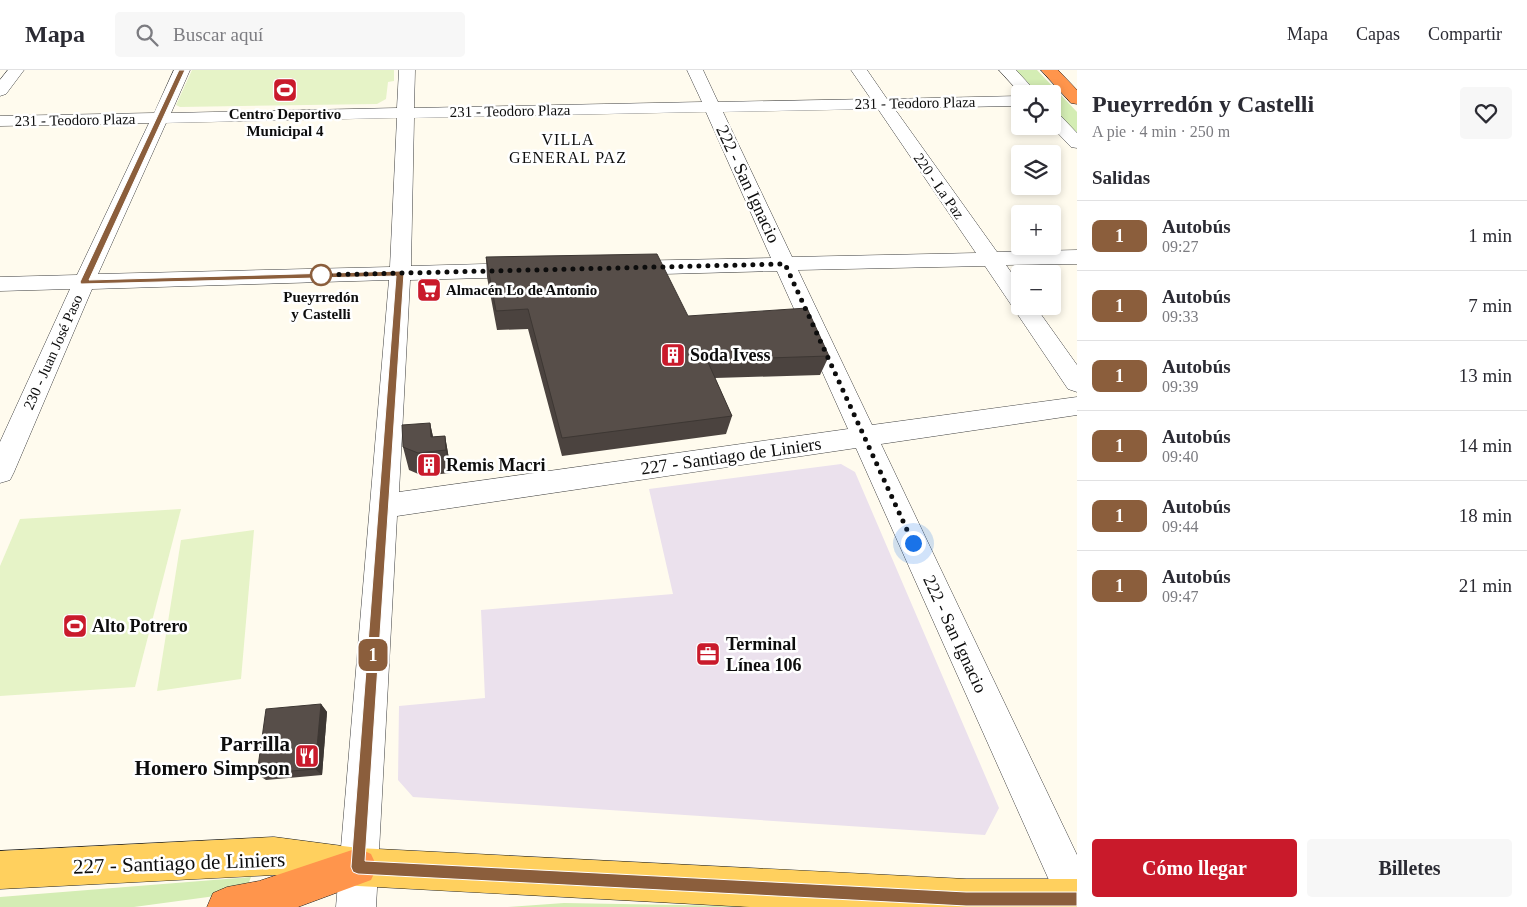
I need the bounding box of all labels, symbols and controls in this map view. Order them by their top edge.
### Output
search box [115,12,465,57]
text: Mapa [25,21,85,47]
icon: search [133,21,161,49]
text: Buscar aquí [173,24,263,45]
text: Mapa [1287,24,1328,44]
text: Capas [1356,24,1400,44]
text: Compartir [1428,24,1502,44]
sports icon: Centro Deportivo Municipal 4 [272,77,298,103]
map controls [1011,85,1061,315]
button: locate [1011,85,1061,135]
button: heart [1460,87,1512,139]
text: Pueyrredón y Castelli [1092,91,1314,117]
street label: 231 - Teodoro Plaza [855,94,976,112]
street label: 231 - Teodoro Plaza [450,102,571,120]
place label: Centro Deportivo Municipal 4 [229,106,341,139]
street label: 231 - Teodoro Plaza [15,111,136,129]
street label: 222 - San Ignacio [712,122,784,246]
text: A pie · 4 min · 250 m [1092,123,1230,140]
district label: VILLA GENERAL PAZ [509,131,627,166]
button: layers [1011,145,1061,195]
street label: 220 - La Paz [911,150,968,222]
text: Salidas [1092,167,1150,188]
button: + [1011,205,1061,255]
text: Autobús [1162,216,1231,237]
text: 1 min [1468,225,1512,246]
text: 1 [1115,226,1124,246]
text: 09:27 [1162,238,1198,255]
marker: Pueyrredón y Castelli [310,264,332,286]
button: − [1011,265,1061,315]
supermarket icon: Almacén Lo de Antonio [416,277,442,303]
place label: Almacén Lo de Antonio [446,282,597,298]
text: Autobús [1162,286,1231,307]
place label: Pueyrredón y Castelli [283,289,359,322]
street label: 230 - Juan José Paso [20,292,86,412]
text: 7 min [1468,295,1512,316]
text: 1 [1115,296,1124,316]
text: 09:33 [1162,308,1198,325]
building icon: Soda Ivess [660,342,686,368]
place label: Soda Ivess [690,345,771,365]
text: Autobús [1162,356,1231,377]
text: 13 min [1459,365,1512,386]
text: 1 [1115,366,1124,386]
text: 09:39 [1162,378,1198,395]
text: Autobús [1162,426,1231,447]
street label: 227 - Santiago de Liniers [640,433,822,479]
text: 14 min [1459,435,1512,456]
text: 1 [1115,436,1124,456]
text: 09:40 [1162,448,1198,465]
building icon: Remis Macri [416,452,442,478]
place label: Remis Macri [446,455,545,475]
text: Autobús [1162,496,1231,517]
text: 18 min [1459,505,1512,526]
text: 1 [1115,506,1124,526]
text: 09:44 [1162,518,1198,535]
your location [901,531,926,556]
text: Autobús [1162,566,1231,587]
street label: 222 - San Ignacio [919,572,991,696]
text: 21 min [1459,575,1512,596]
text: 1 [1115,576,1124,596]
text: 09:47 [1162,588,1198,605]
sports icon: Alto Potrero [62,613,88,639]
place label: Alto Potrero [92,616,188,636]
place label: Terminal Línea 106 [726,634,802,675]
line badge: 1 [357,639,389,671]
office icon: Terminal Línea 106 [695,641,721,667]
text: 1 [369,645,378,665]
place label: Parrilla Homero Simpson [135,732,290,780]
restaurant icon: Parrilla Homero Simpson [294,743,320,769]
button: Cómo llegar [1092,839,1297,897]
button: Billetes [1307,839,1512,897]
street label: 227 - Santiago de Liniers [72,847,286,879]

